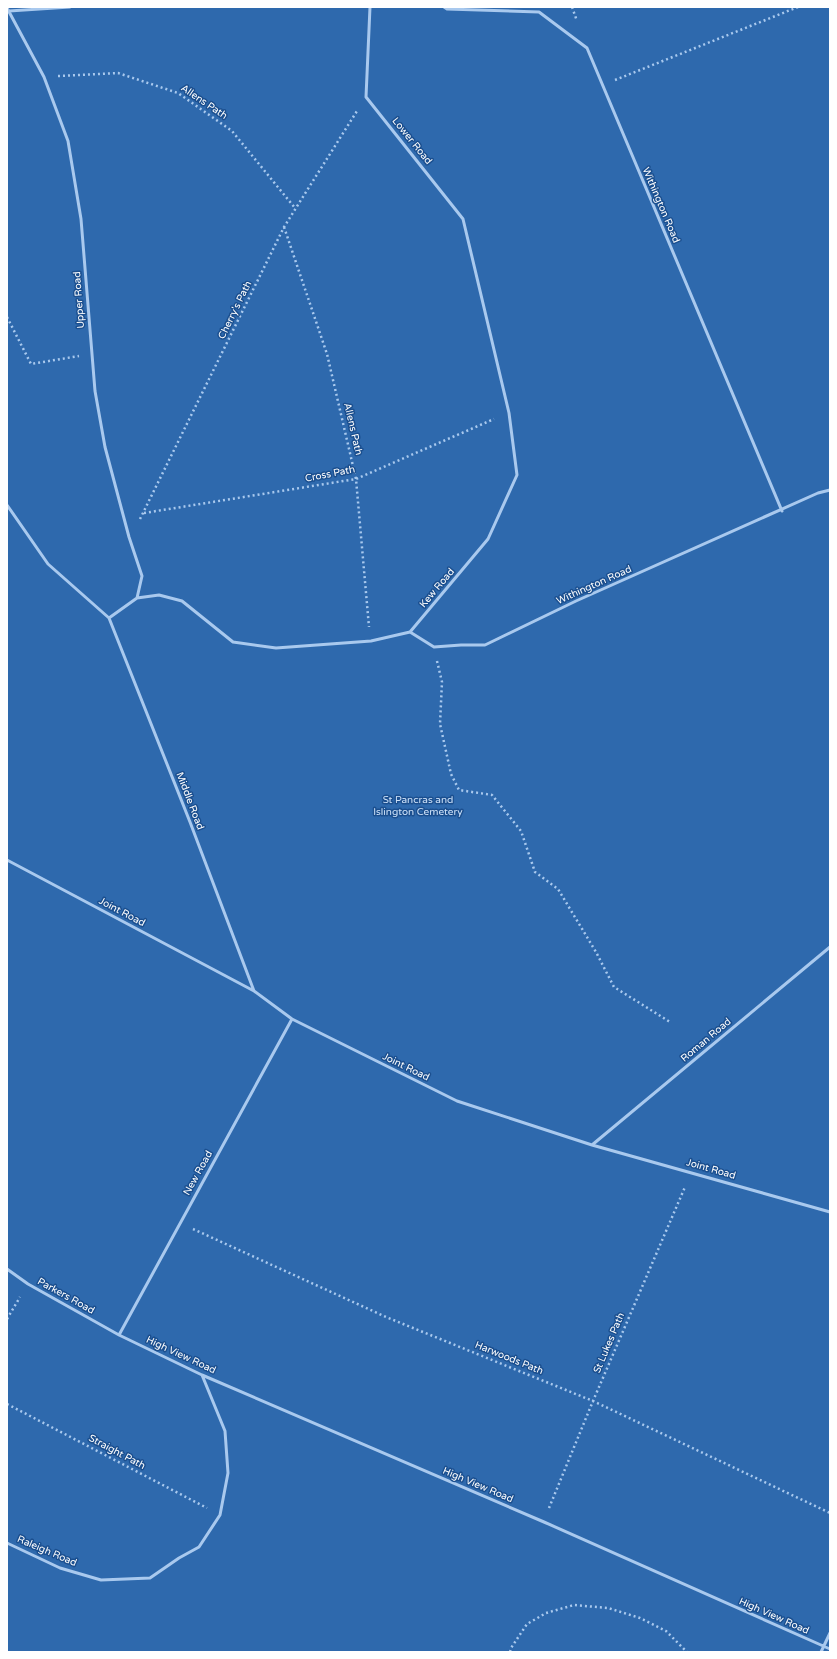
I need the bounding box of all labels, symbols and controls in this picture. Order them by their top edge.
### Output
street label: Allens Path [179,82,229,122]
street label: Lower Road [389,115,435,167]
street label: Withington Road [640,165,682,245]
street label: Upper Road [71,271,87,329]
street label: Cherry's Path [216,279,254,341]
street label: Allens Path [341,402,365,456]
street label: Cross Path [304,463,356,485]
street label: Withington Road [555,563,633,607]
street label: Kew Road [417,566,457,610]
street label: Middle Road [174,771,206,831]
park label: St Pancras and Islington Cemetery [373,794,463,818]
street label: Joint Road [97,895,147,929]
street label: Roman Road [678,1016,734,1064]
street label: Joint Road [381,1050,431,1084]
street label: New Road [181,1149,215,1197]
street label: Joint Road [685,1156,737,1182]
street label: Parkers Road [35,1275,97,1317]
street label: St Lukes Path [591,1311,627,1375]
street label: High View Road [144,1334,218,1376]
street label: Harwoods Path [473,1339,545,1377]
street label: Straight Path [87,1432,147,1472]
street label: High View Road [441,1465,515,1505]
street label: Raleigh Road [15,1533,79,1569]
street label: High View Road [737,1595,811,1637]

